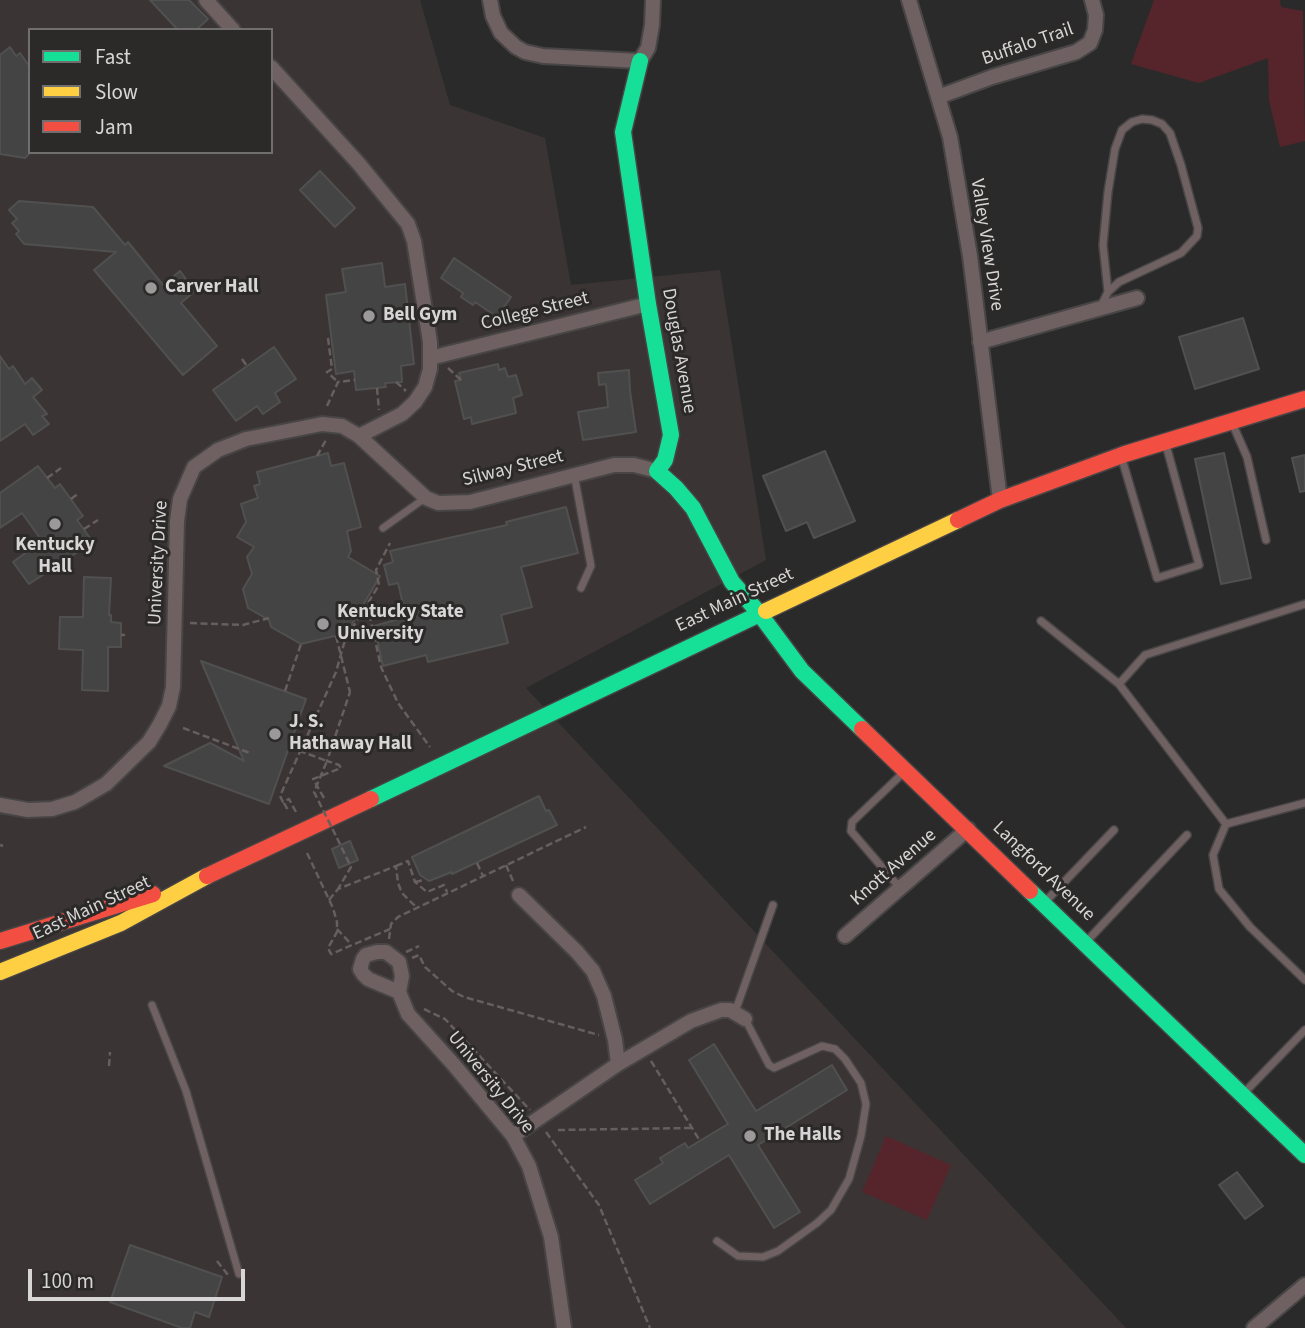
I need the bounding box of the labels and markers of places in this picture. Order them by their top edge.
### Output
place label: Carver Hall [165,277,258,299]
marker: Carver Hall [143,280,159,296]
place label: Bell Gym [383,305,457,327]
marker: Bell Gym [361,308,377,324]
marker: Kentucky Hall [47,516,63,532]
place label: Kentucky Hall [15,535,95,579]
place label: Kentucky State University [337,602,463,646]
marker: Kentucky State University [315,616,331,632]
place label: J. S. Hathaway Hall [289,712,412,756]
marker: J. S. Hathaway Hall [267,726,283,742]
place label: The Halls [764,1125,841,1147]
marker: The Halls [742,1128,758,1144]

